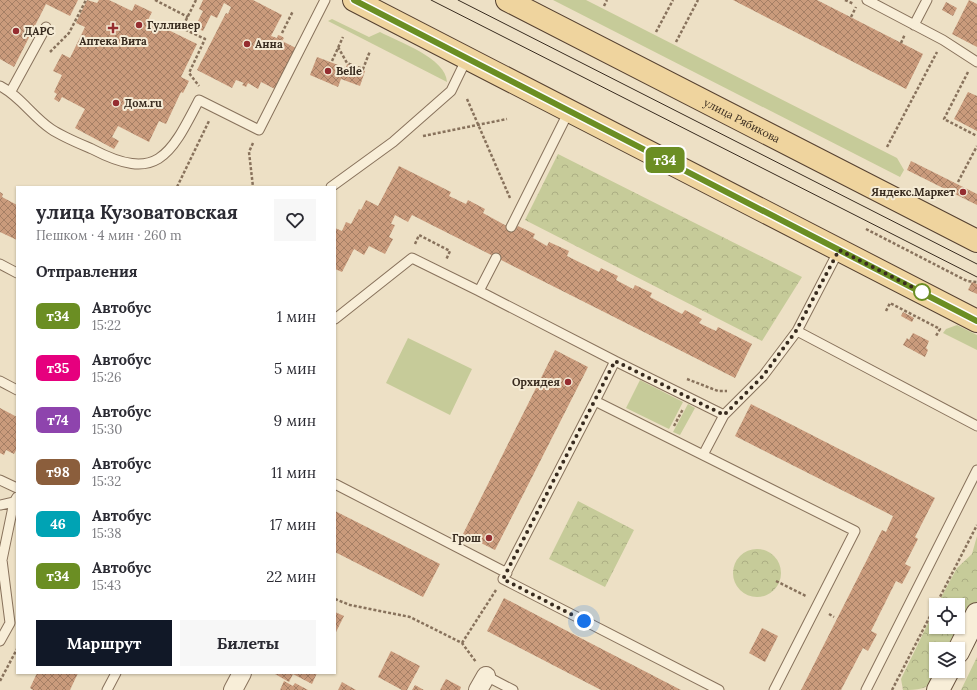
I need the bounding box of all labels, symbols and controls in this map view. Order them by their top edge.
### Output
place label: Гулливер [147,18,201,32]
marker: Гулливер [134,20,144,30]
marker: Аптека Вита [108,23,118,33]
place label: ДАРС [24,24,55,38]
marker: ДАРС [11,26,21,36]
place label: Аптека Вита [79,34,147,48]
place label: Анна [255,37,283,51]
marker: Анна [242,39,252,49]
place label: Belle [336,64,362,78]
marker: Belle [323,66,333,76]
street label: улица Рябикова [701,95,783,146]
place label: Дом.ru [124,96,162,110]
marker: Дом.ru [111,98,121,108]
line badge: т34 [642,147,688,173]
text: т34 [654,151,676,169]
place label: Яндекс.Маркет [871,185,955,199]
marker: Яндекс.Маркет [958,187,968,197]
button: heart [274,199,316,241]
text: улица Кузоватовская [36,200,238,224]
text: Пешком · 4 мин · 260 m [36,227,182,244]
text: Отправления [36,262,138,281]
unlabelled marker [913,283,931,301]
text: Автобус [92,298,151,317]
text: т34 [47,307,69,325]
text: 1 мин [277,307,316,326]
text: 15:22 [92,317,121,334]
text: Автобус [92,350,151,369]
text: т35 [47,359,69,377]
text: 5 мин [274,359,316,378]
text: 15:26 [92,369,122,386]
place label: Орхидея [512,375,560,389]
marker: Орхидея [563,377,573,387]
text: Автобус [92,402,151,421]
text: т74 [47,411,69,429]
text: 9 мин [274,411,316,430]
text: 15:30 [92,421,122,438]
text: Автобус [92,454,151,473]
text: т98 [46,463,70,481]
text: 11 мин [271,463,316,482]
text: 15:32 [92,473,121,490]
text: Автобус [92,506,151,525]
text: 46 [50,515,66,533]
text: 17 мин [270,515,316,534]
text: 15:38 [92,525,122,542]
place label: Грош [452,531,481,545]
marker: Грош [484,533,494,543]
text: Автобус [92,558,151,577]
text: т34 [47,567,69,585]
text: 22 мин [266,567,316,586]
text: 15:43 [92,577,121,594]
map controls [929,598,965,678]
button: locate [929,598,965,634]
your location [574,611,594,631]
button: Маршрут [36,620,172,666]
button: Билеты [180,620,316,666]
button: layers [929,642,965,678]

